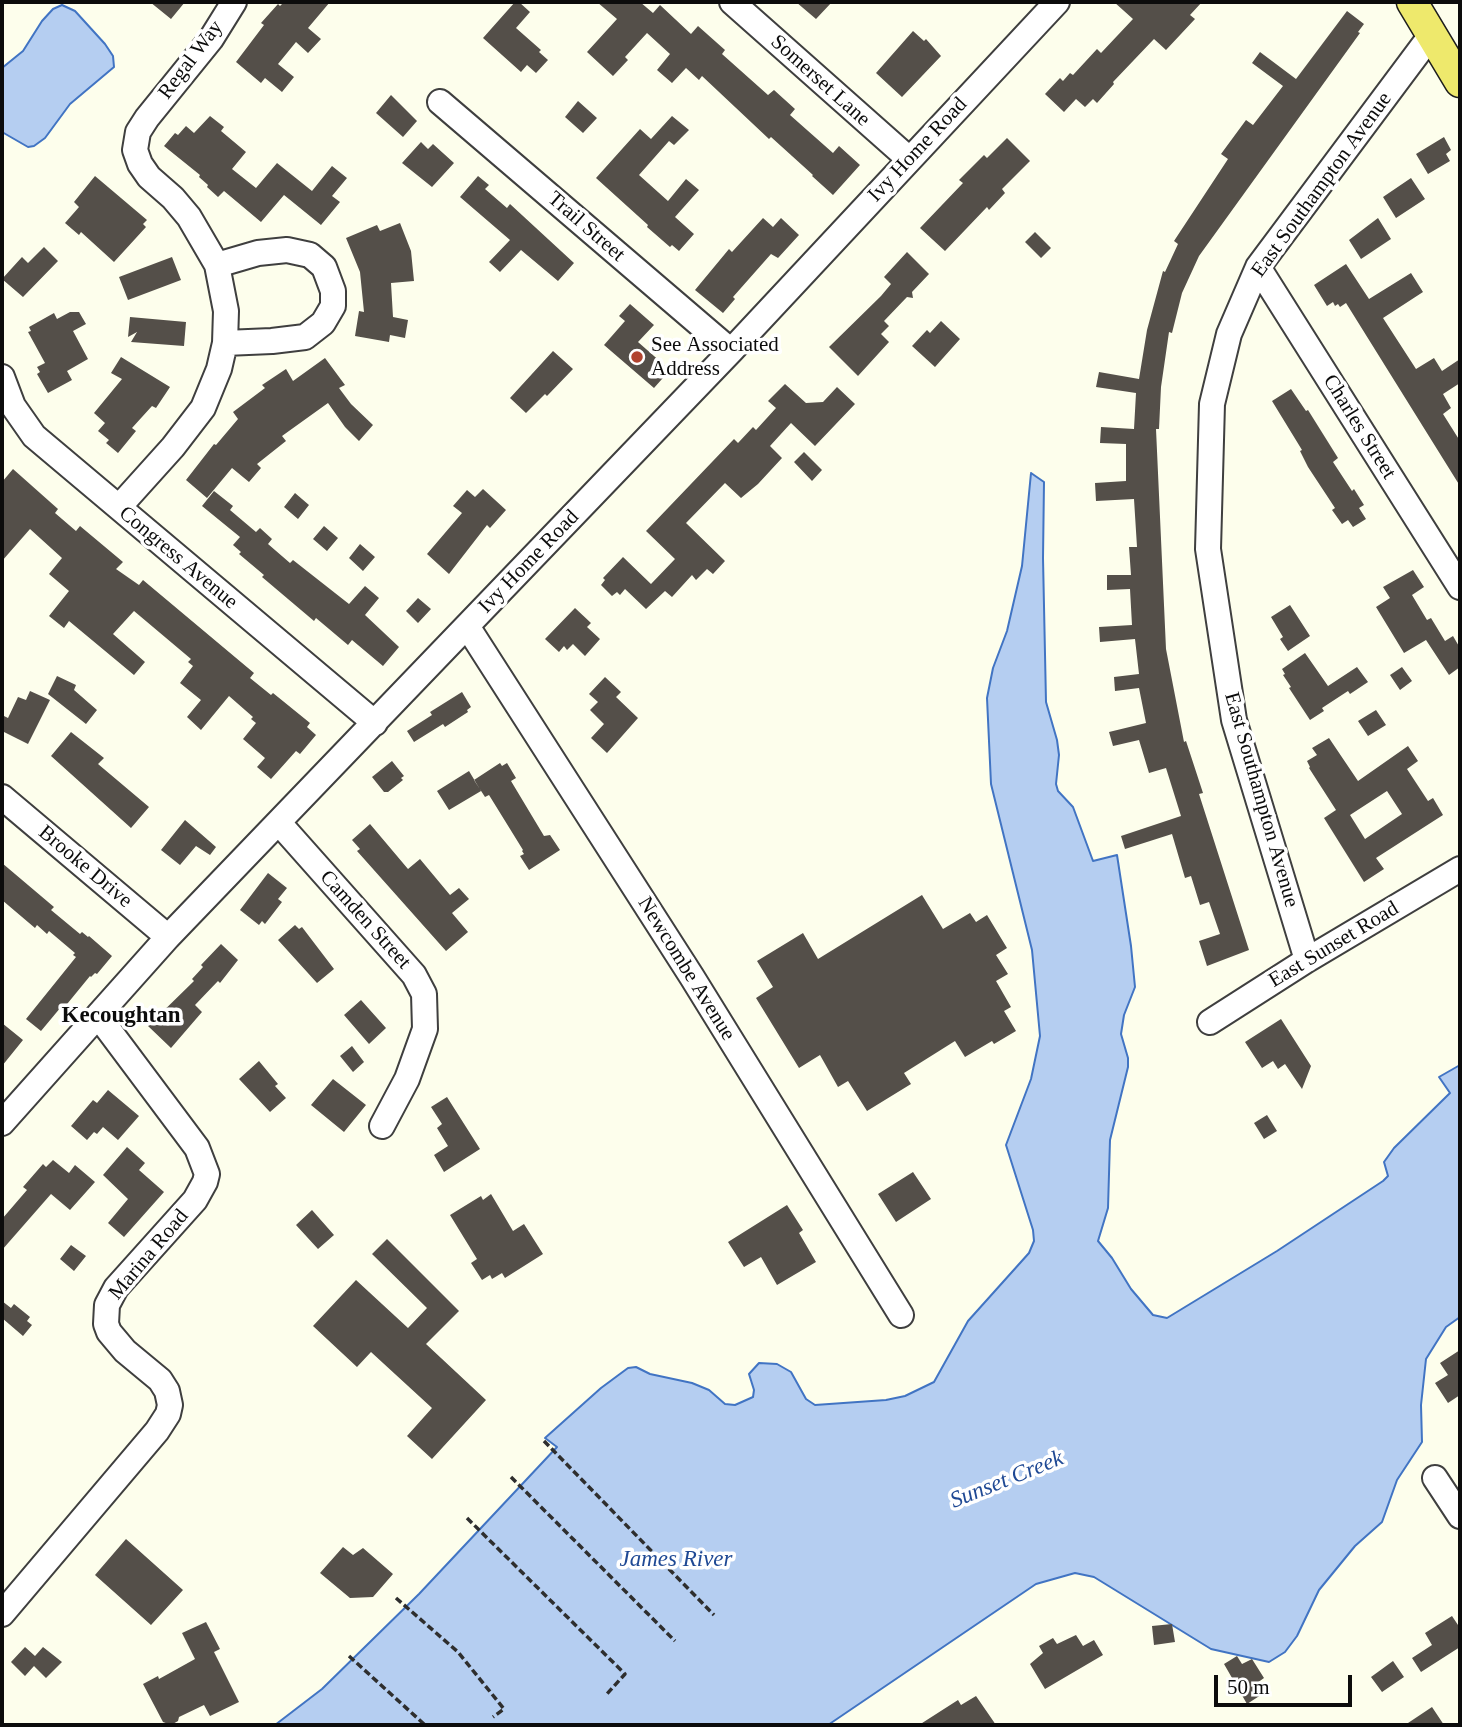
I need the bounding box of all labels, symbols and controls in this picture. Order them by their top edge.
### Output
street label: Regal Way [153,16,229,104]
street label: Somerset Lane [765,30,875,132]
street label: East Southampton Avenue [1246,88,1398,282]
street label: Ivy Home Road [863,92,973,208]
street label: Trail Street [542,187,630,267]
place label: See Associated Address [651,332,779,382]
marker: See Associated Address [629,349,645,365]
street label: Charles Street [1317,370,1401,484]
street label: Congress Avenue [114,501,242,615]
street label: Ivy Home Road [473,505,585,619]
street label: East Southampton Avenue [1218,690,1304,910]
street label: Brooke Drive [33,820,137,914]
street label: Camden Street [314,865,416,975]
street label: Newcombe Avenue [632,893,740,1045]
street label: East Sunset Road [1265,896,1403,994]
district label: Kecoughtan [62,1002,180,1030]
street label: Marina Road [104,1205,194,1305]
water label: Sunset Creek [946,1445,1068,1515]
water label: James River [619,1546,733,1574]
scale bar [1217,1660,1355,1704]
text: 50 m [1227,1675,1270,1699]

